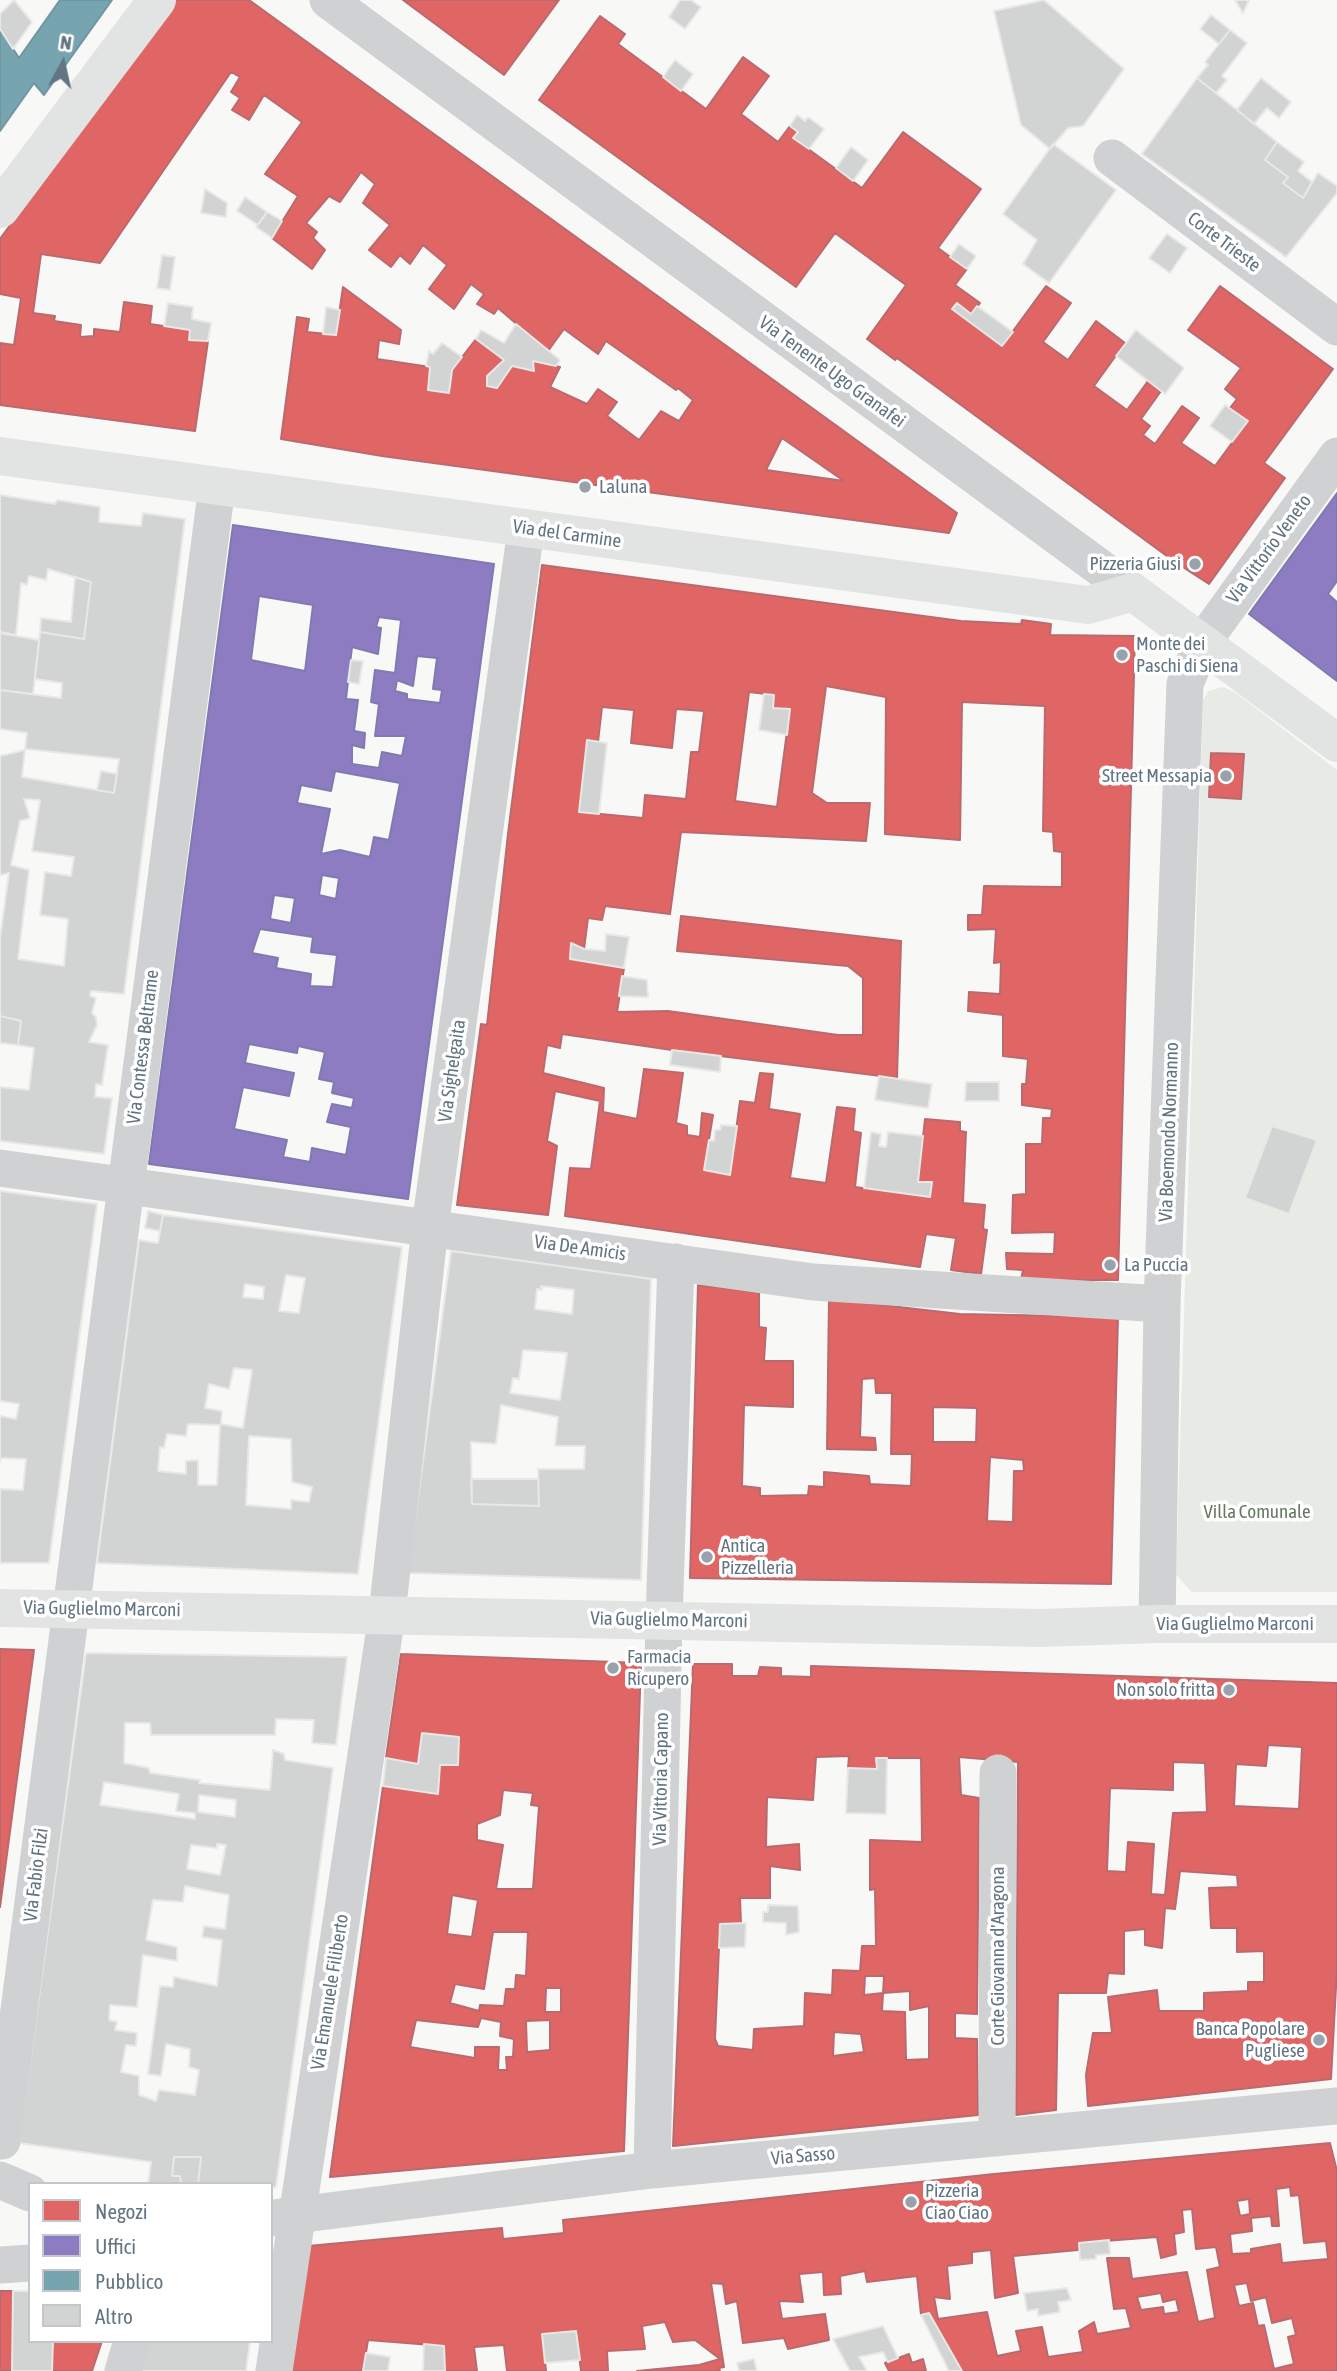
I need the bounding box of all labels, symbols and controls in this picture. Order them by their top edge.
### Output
north arrow [28,28,98,98]
text: N [59,31,73,54]
street label: Corte Trieste [1183,207,1265,277]
street label: Via Tenente Ugo Granafei [754,311,910,433]
place label: Laluna [599,476,647,498]
marker: Laluna [577,479,593,495]
street label: Via Vittorio Veneto [1222,490,1316,608]
street label: Via del Carmine [511,515,623,553]
place label: Pizzeria Giusi [1089,553,1181,575]
marker: Pizzeria Giusi [1187,556,1203,572]
place label: Monte dei Paschi di Siena [1136,633,1239,677]
marker: Monte dei Paschi di Siena [1114,647,1130,663]
place label: Street Messapia [1102,765,1212,787]
marker: Street Messapia [1218,768,1234,784]
street label: Via Contessa Beltrame [122,969,164,1125]
street label: Via Sighelgaita [434,1018,470,1124]
street label: Via Boemondo Normanno [1154,1042,1184,1222]
street label: Via De Amicis [533,1230,627,1266]
place label: La Puccia [1124,1254,1189,1276]
marker: La Puccia [1102,1257,1118,1273]
park label: Villa Comunale [1203,1501,1311,1523]
place label: Antica Pizzelleria [721,1535,794,1579]
marker: Antica Pizzelleria [699,1549,715,1565]
street label: Via Guglielmo Marconi [23,1596,181,1622]
street label: Via Guglielmo Marconi [590,1607,748,1633]
street label: Via Guglielmo Marconi [1156,1613,1314,1635]
place label: Farmacia Ricupero [627,1646,691,1690]
marker: Farmacia Ricupero [605,1660,621,1676]
place label: Non solo fritta [1116,1679,1215,1701]
marker: Non solo fritta [1221,1682,1237,1698]
street label: Via Vittoria Capano [648,1712,674,1846]
street label: Via Fabio Filzi [19,1827,53,1923]
street label: Corte Giovanna d'Aragona [987,1866,1009,2046]
street label: Via Emanuele Filiberto [306,1912,354,2072]
place label: Banca Popolare Pugliese [1195,2018,1305,2062]
marker: Banca Popolare Pugliese [1311,2032,1327,2048]
street label: Via Sasso [770,2142,836,2170]
place label: Pizzeria Ciao Ciao [925,2180,989,2224]
legend [28,2182,273,2343]
marker: Pizzeria Ciao Ciao [903,2194,919,2210]
text: Negozi [95,2199,148,2223]
text: Uffici [95,2234,136,2258]
text: Pubblico [95,2269,163,2293]
text: Altro [95,2304,133,2328]

